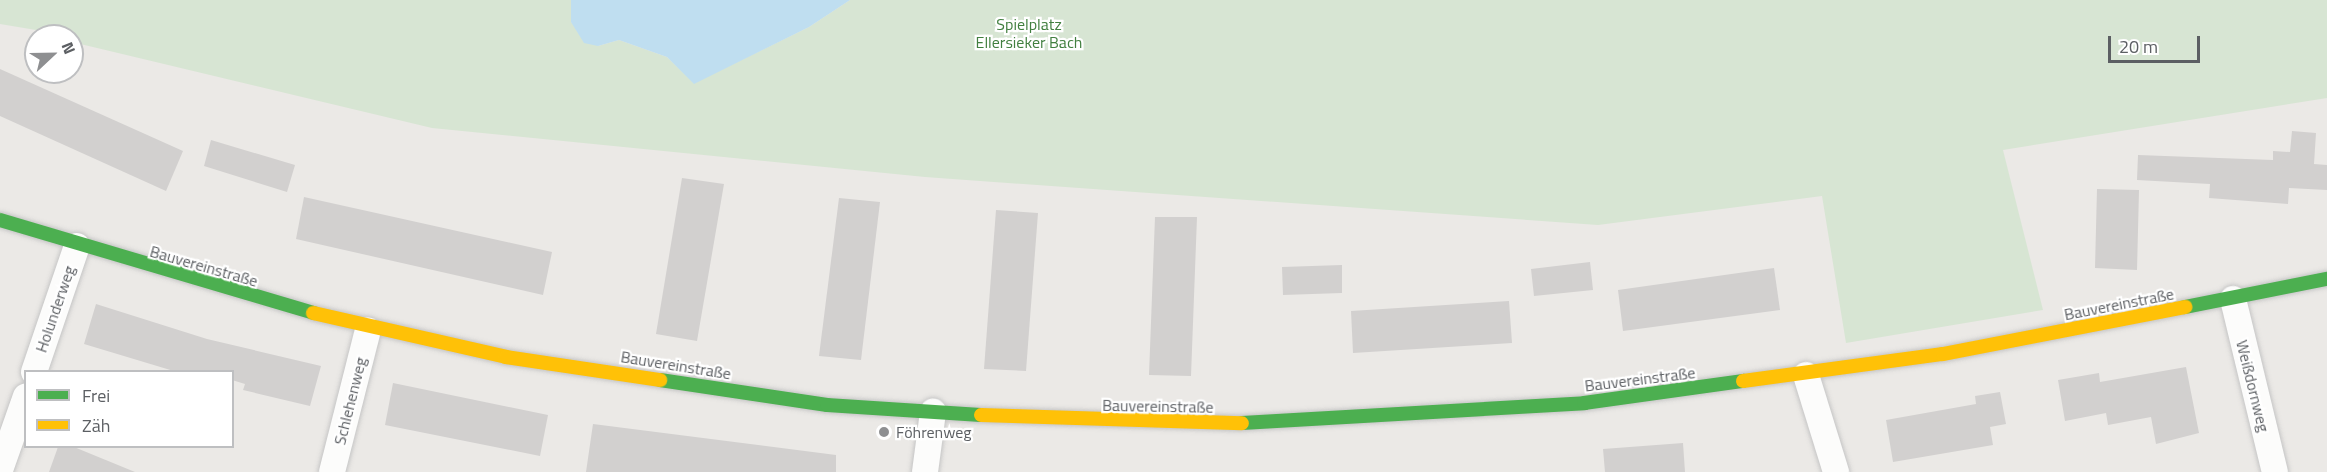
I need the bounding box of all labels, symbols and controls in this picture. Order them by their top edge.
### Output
park label: Spielplatz Ellersieker Bach [976,14,1082,52]
north arrow [24,24,84,84]
scale bar [2111,24,2202,62]
text: 20 m [2119,33,2158,60]
text: N [56,38,82,58]
street label: Bauvereinstraße [148,241,260,291]
street label: Holunderweg [31,263,79,355]
street label: Bauvereinstraße [2062,284,2176,324]
street label: Weißdornweg [2232,338,2274,434]
street label: Bauvereinstraße [619,347,733,383]
street label: Schlehenweg [330,355,370,447]
street label: Bauvereinstraße [1584,363,1696,395]
legend [24,370,234,448]
text: Frei [82,382,110,409]
street label: Bauvereinstraße [1102,395,1214,417]
text: Zäh [82,412,110,439]
place label: Föhrenweg [896,422,972,442]
marker: Föhrenweg [877,425,891,439]

